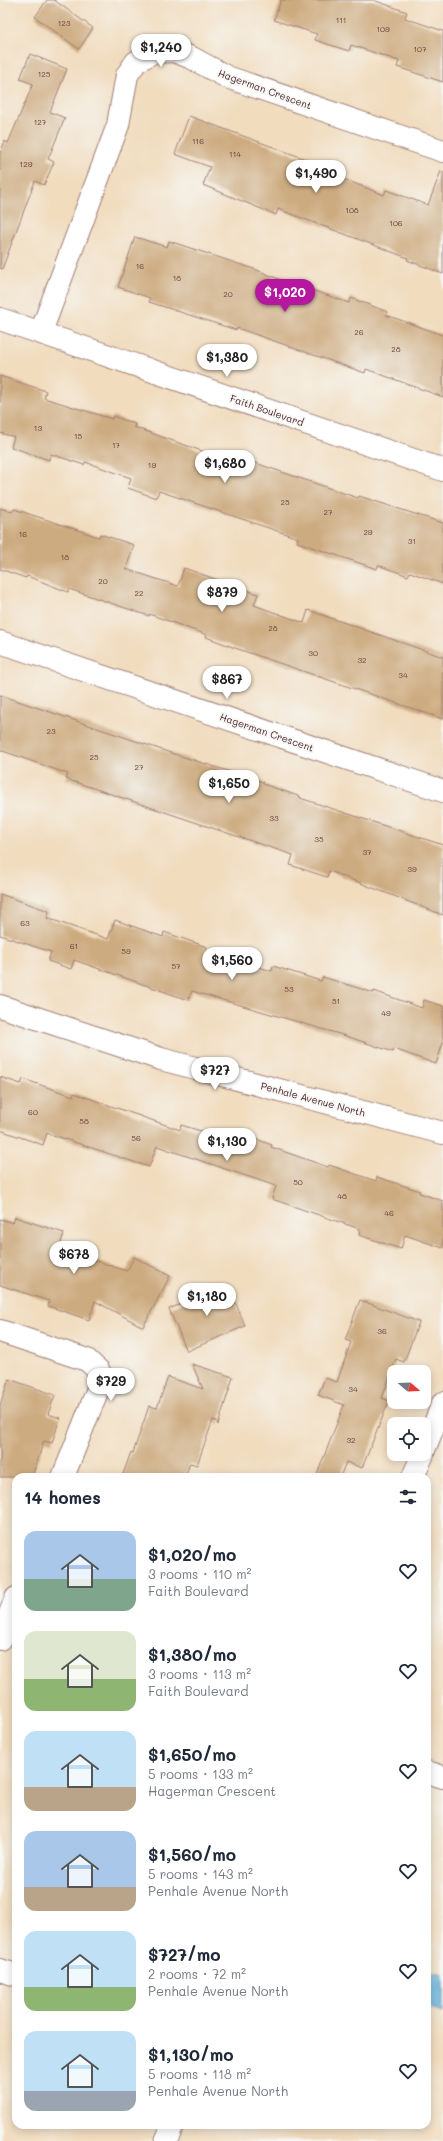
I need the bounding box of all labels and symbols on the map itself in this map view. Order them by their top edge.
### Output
house number: 111 [336,15,346,25]
house number: 123 [58,18,71,28]
house number: 109 [376,24,390,34]
pin: $1,240 [128,34,194,68]
house number: 107 [414,44,427,54]
street label: Hagerman Crescent [216,66,314,112]
house number: 125 [38,69,51,79]
house number: 127 [34,117,47,127]
house number: 116 [192,136,204,146]
house number: 114 [229,149,241,159]
house number: 129 [20,159,33,169]
pin: $1,490 [283,160,349,194]
house number: 108 [345,205,359,215]
house number: 106 [389,218,403,228]
house number: 16 [136,261,144,271]
house number: 18 [173,273,181,283]
pin: $1,020 [252,279,318,313]
house number: 20 [223,289,233,299]
house number: 26 [354,327,364,337]
pin: $1,380 [194,344,260,378]
house number: 28 [391,344,401,354]
street label: Faith Boulevard [228,391,306,429]
house number: 13 [34,423,42,433]
house number: 15 [74,431,82,441]
house number: 17 [112,440,121,450]
pin: $1,680 [192,450,258,484]
house number: 19 [148,460,156,470]
house number: 25 [280,497,290,507]
house number: 27 [324,507,333,517]
house number: 29 [363,527,373,537]
house number: 16 [19,529,27,539]
house number: 31 [408,536,416,546]
house number: 18 [61,552,69,562]
house number: 20 [98,576,108,586]
pin: $879 [198,579,246,613]
house number: 22 [135,588,143,598]
house number: 28 [268,623,278,633]
house number: 30 [308,648,318,658]
house number: 32 [357,655,367,665]
pin: $867 [203,666,251,700]
house number: 34 [398,670,408,680]
street label: Hagerman Crescent [218,709,316,755]
house number: 23 [46,726,56,736]
house number: 25 [89,752,99,762]
house number: 27 [135,762,144,772]
pin: $1,650 [196,770,262,804]
house number: 33 [269,813,279,823]
house number: 35 [314,834,324,844]
house number: 37 [362,847,372,857]
house number: 39 [407,864,417,874]
house number: 63 [20,918,30,928]
house number: 61 [70,941,78,951]
house number: 59 [121,946,131,956]
pin: $1,560 [199,947,265,981]
house number: 57 [171,961,181,971]
house number: 53 [284,984,294,994]
house number: 51 [332,996,340,1006]
house number: 49 [381,1008,391,1018]
pin: $727 [191,1057,239,1091]
street label: Penhale Avenue North [259,1078,367,1120]
house number: 60 [28,1107,38,1117]
house number: 58 [79,1116,89,1126]
pin: $1,130 [194,1128,260,1162]
house number: 56 [131,1133,141,1143]
house number: 50 [293,1177,303,1187]
house number: 48 [337,1191,347,1201]
house number: 46 [384,1208,394,1218]
pin: $678 [50,1241,98,1275]
pin: $1,180 [174,1283,240,1317]
house number: 36 [377,1326,387,1336]
north arrow [387,1365,431,1409]
pin: $729 [87,1368,135,1402]
house number: 34 [348,1384,358,1394]
house number: 32 [346,1435,356,1445]

